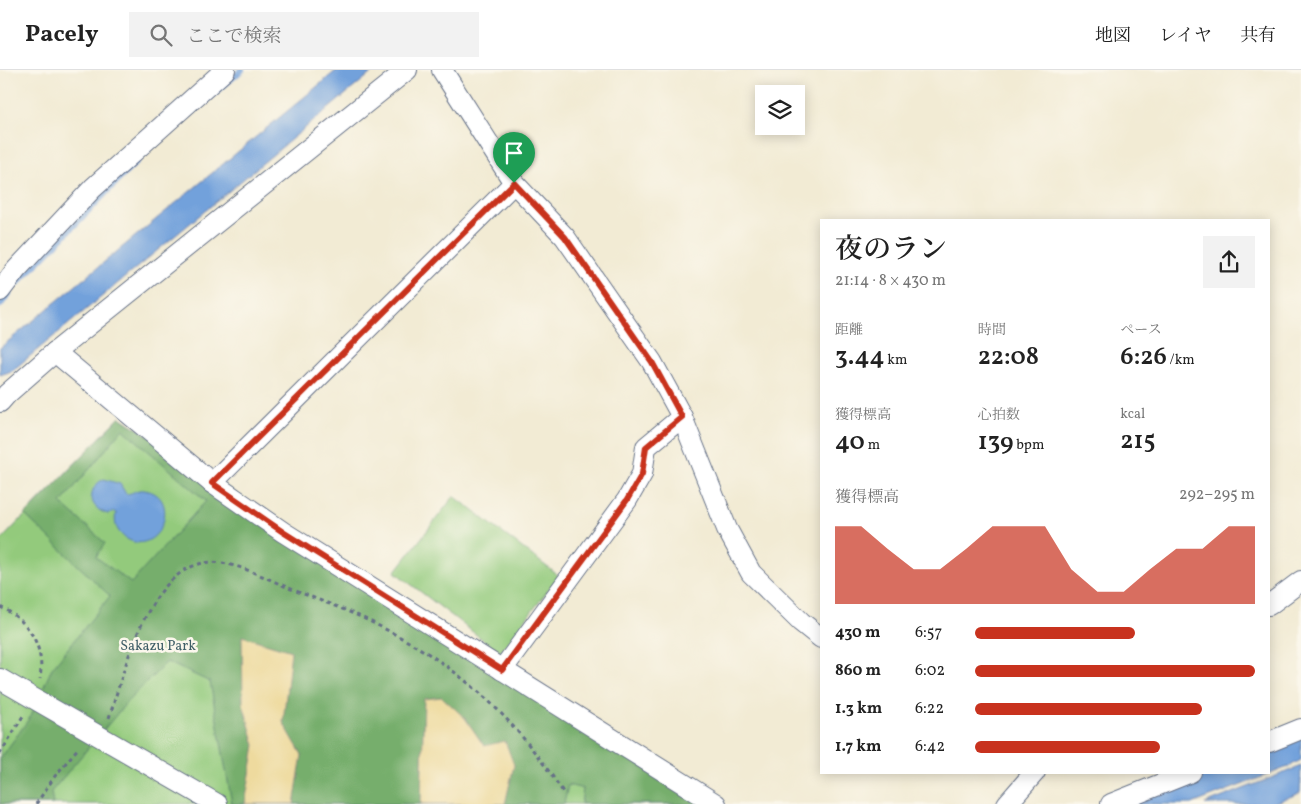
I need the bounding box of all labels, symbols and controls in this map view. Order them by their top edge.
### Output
search box [129,12,479,57]
text: Pacely [25,18,99,52]
icon: search [147,21,175,49]
text: ここで検索 [187,24,282,50]
text: 地図 [1095,24,1131,49]
text: レイヤ [1159,24,1212,49]
text: 共有 [1240,24,1276,49]
map controls [755,85,805,135]
button: layers [755,85,805,135]
pin [493,132,535,183]
icon: arrive [500,139,528,167]
text: 夜のラン [835,231,947,270]
button: share [1203,236,1255,288]
text: 21:14 · 8 × 430 m [835,270,946,292]
text: 距離 [835,321,863,340]
text: 時間 [978,321,1006,340]
text: ペース [1120,321,1162,340]
text: 3.44 [835,340,885,375]
text: 22:08 [978,340,1039,375]
text: 6:26 [1120,340,1167,375]
text: km [885,351,907,370]
text: /km [1167,351,1195,370]
text: kcal [1120,405,1145,424]
text: 獲得標高 [835,406,891,425]
text: 心拍数 [978,406,1020,425]
text: 215 [1120,424,1155,459]
text: 40 [835,425,865,460]
text: 139 [978,425,1013,460]
text: m [865,436,880,455]
text: bpm [1013,436,1044,455]
text: 292–295 m [1179,484,1255,506]
text: 獲得標高 [835,487,899,509]
text: 430 m [835,622,881,644]
text: 6:57 [915,622,942,644]
park label: Sakazu Park [120,637,196,656]
text: 860 m [835,660,881,682]
text: 6:02 [915,660,945,682]
text: 1.3 km [835,698,882,720]
text: 6:22 [915,698,944,720]
text: 1.7 km [835,736,882,758]
text: 6:42 [915,736,945,758]

